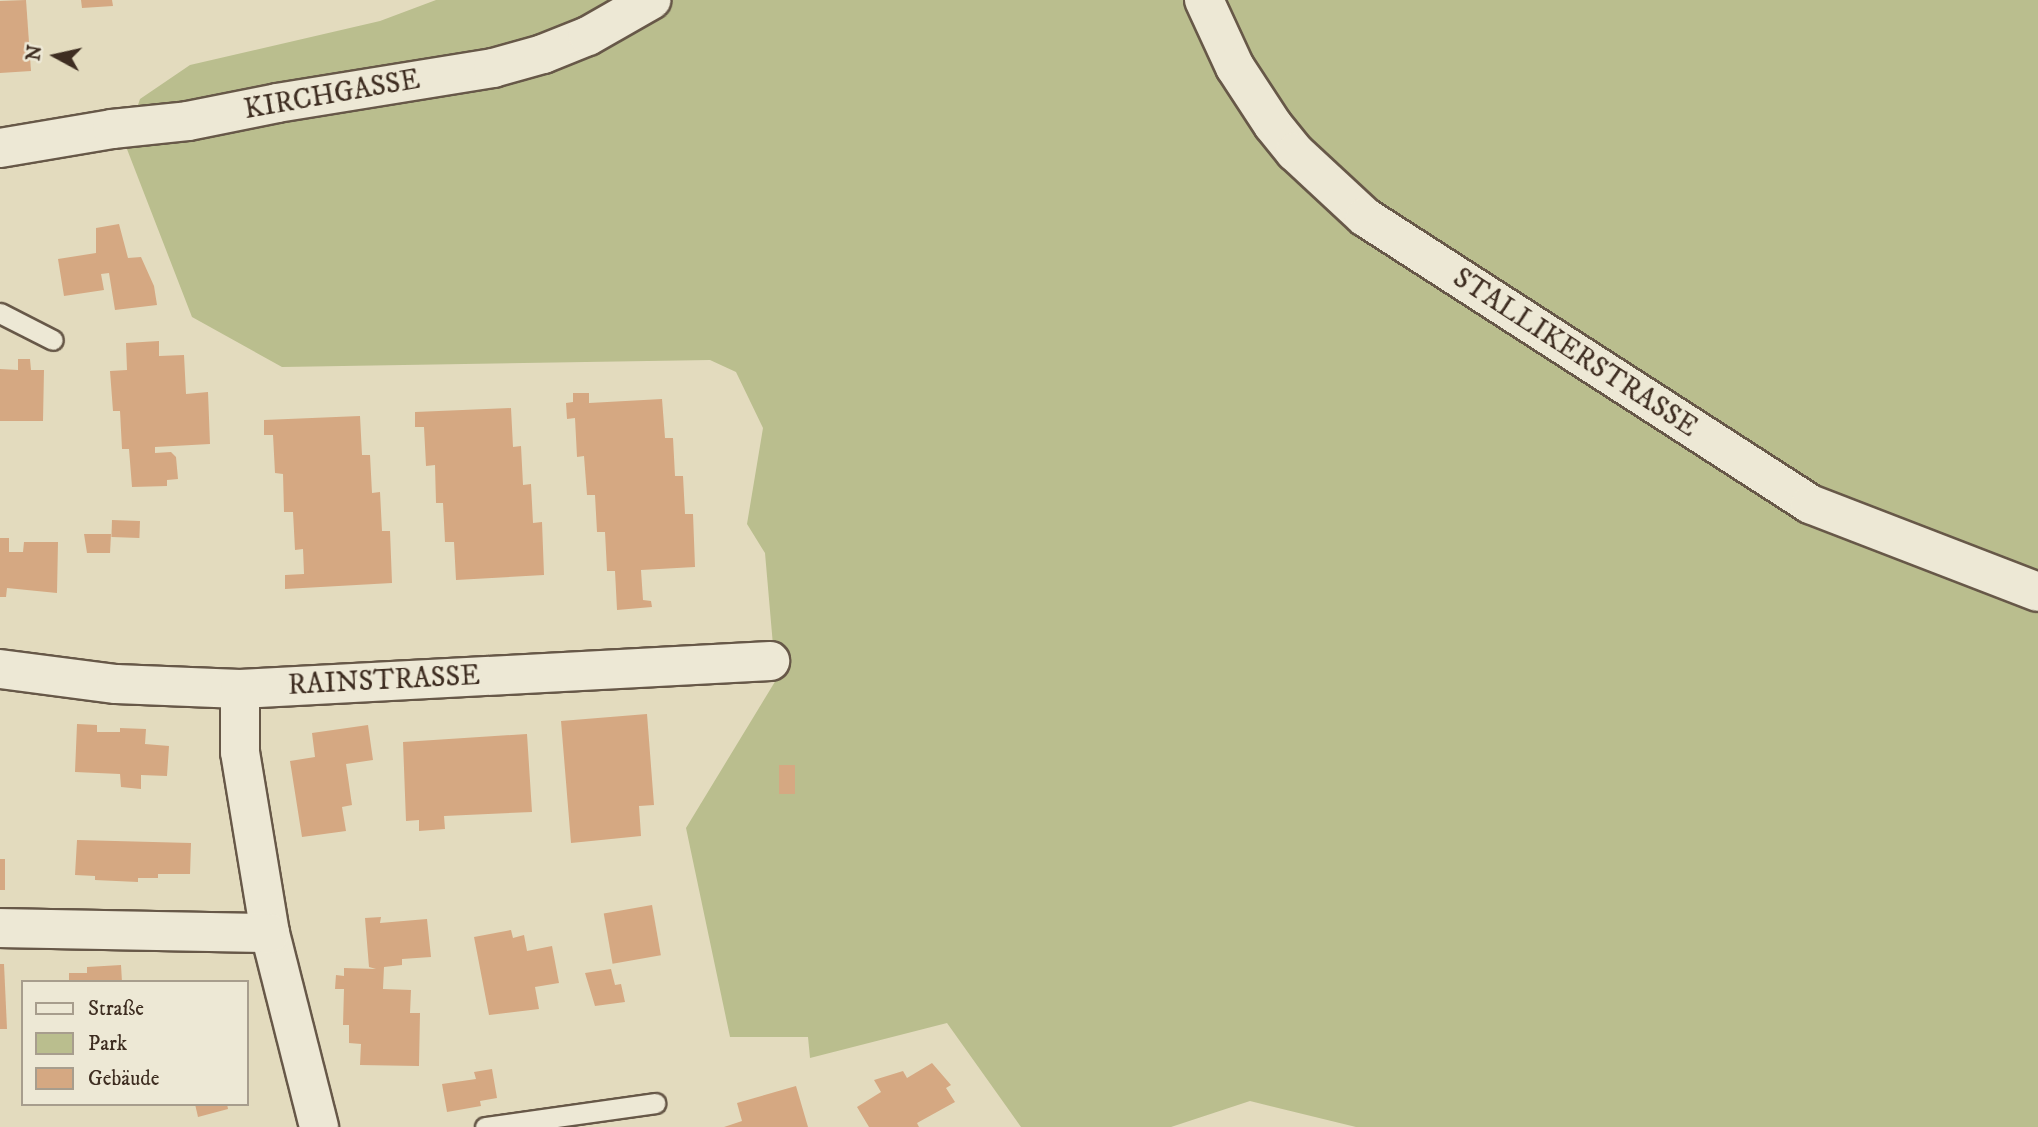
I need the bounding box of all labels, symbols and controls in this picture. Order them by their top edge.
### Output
north arrow [21,21,91,91]
text: N [22,44,47,62]
street label: KIRCHGASSE [241,63,423,127]
street label: STALLIKERSTRASSE [1447,261,1703,445]
street label: RAINSTRASSE [287,659,481,703]
legend [21,980,248,1106]
text: Straße [88,996,144,1022]
text: Park [88,1031,127,1057]
text: Gebäude [88,1066,159,1092]

